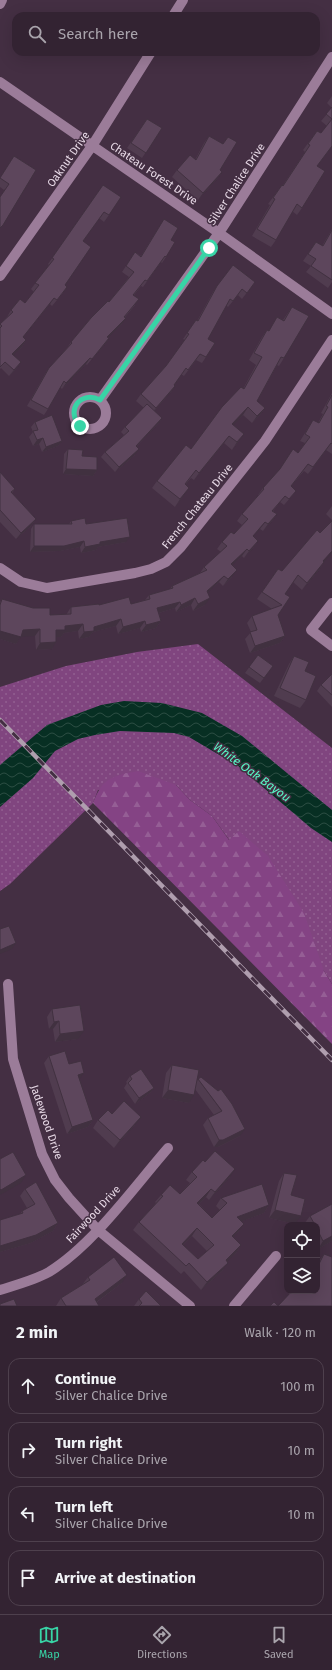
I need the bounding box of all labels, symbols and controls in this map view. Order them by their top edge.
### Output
search box [12,12,320,56]
icon: search [26,23,48,45]
text: Search here [58,25,138,43]
street label: Oaknut Drive [45,129,92,189]
street label: Chateau Forest Drive [108,139,200,208]
street label: Silver Chalice Drive [205,141,268,228]
route start [200,239,218,257]
route end [71,417,89,435]
street label: French Chateau Drive [159,461,236,551]
water label: White Oak Bayou [211,739,293,805]
street label: Jadewood Drive [28,1083,65,1161]
street label: Fairwood Drive [63,1183,123,1246]
map controls [284,1222,320,1294]
button: locate [284,1222,320,1258]
button: layers [284,1258,320,1294]
text: 2 min [16,1322,58,1343]
text: Walk · 120 m [244,1325,316,1340]
text: Continue [55,1370,116,1388]
icon: ahead [17,1375,39,1397]
text: 100 m [280,1379,315,1394]
text: Silver Chalice Drive [55,1388,167,1403]
text: Turn right [55,1434,122,1452]
icon: right [17,1439,39,1461]
text: 10 m [288,1443,315,1458]
text: Silver Chalice Drive [55,1452,167,1467]
text: Turn left [55,1498,113,1516]
icon: left [17,1503,39,1525]
text: 10 m [288,1507,315,1522]
text: Silver Chalice Drive [55,1516,167,1531]
icon: arrive [17,1567,39,1589]
text: Arrive at destination [55,1569,196,1587]
tab: Map [38,1624,60,1661]
tab: Directions [137,1624,187,1661]
tab: Saved [264,1624,294,1661]

